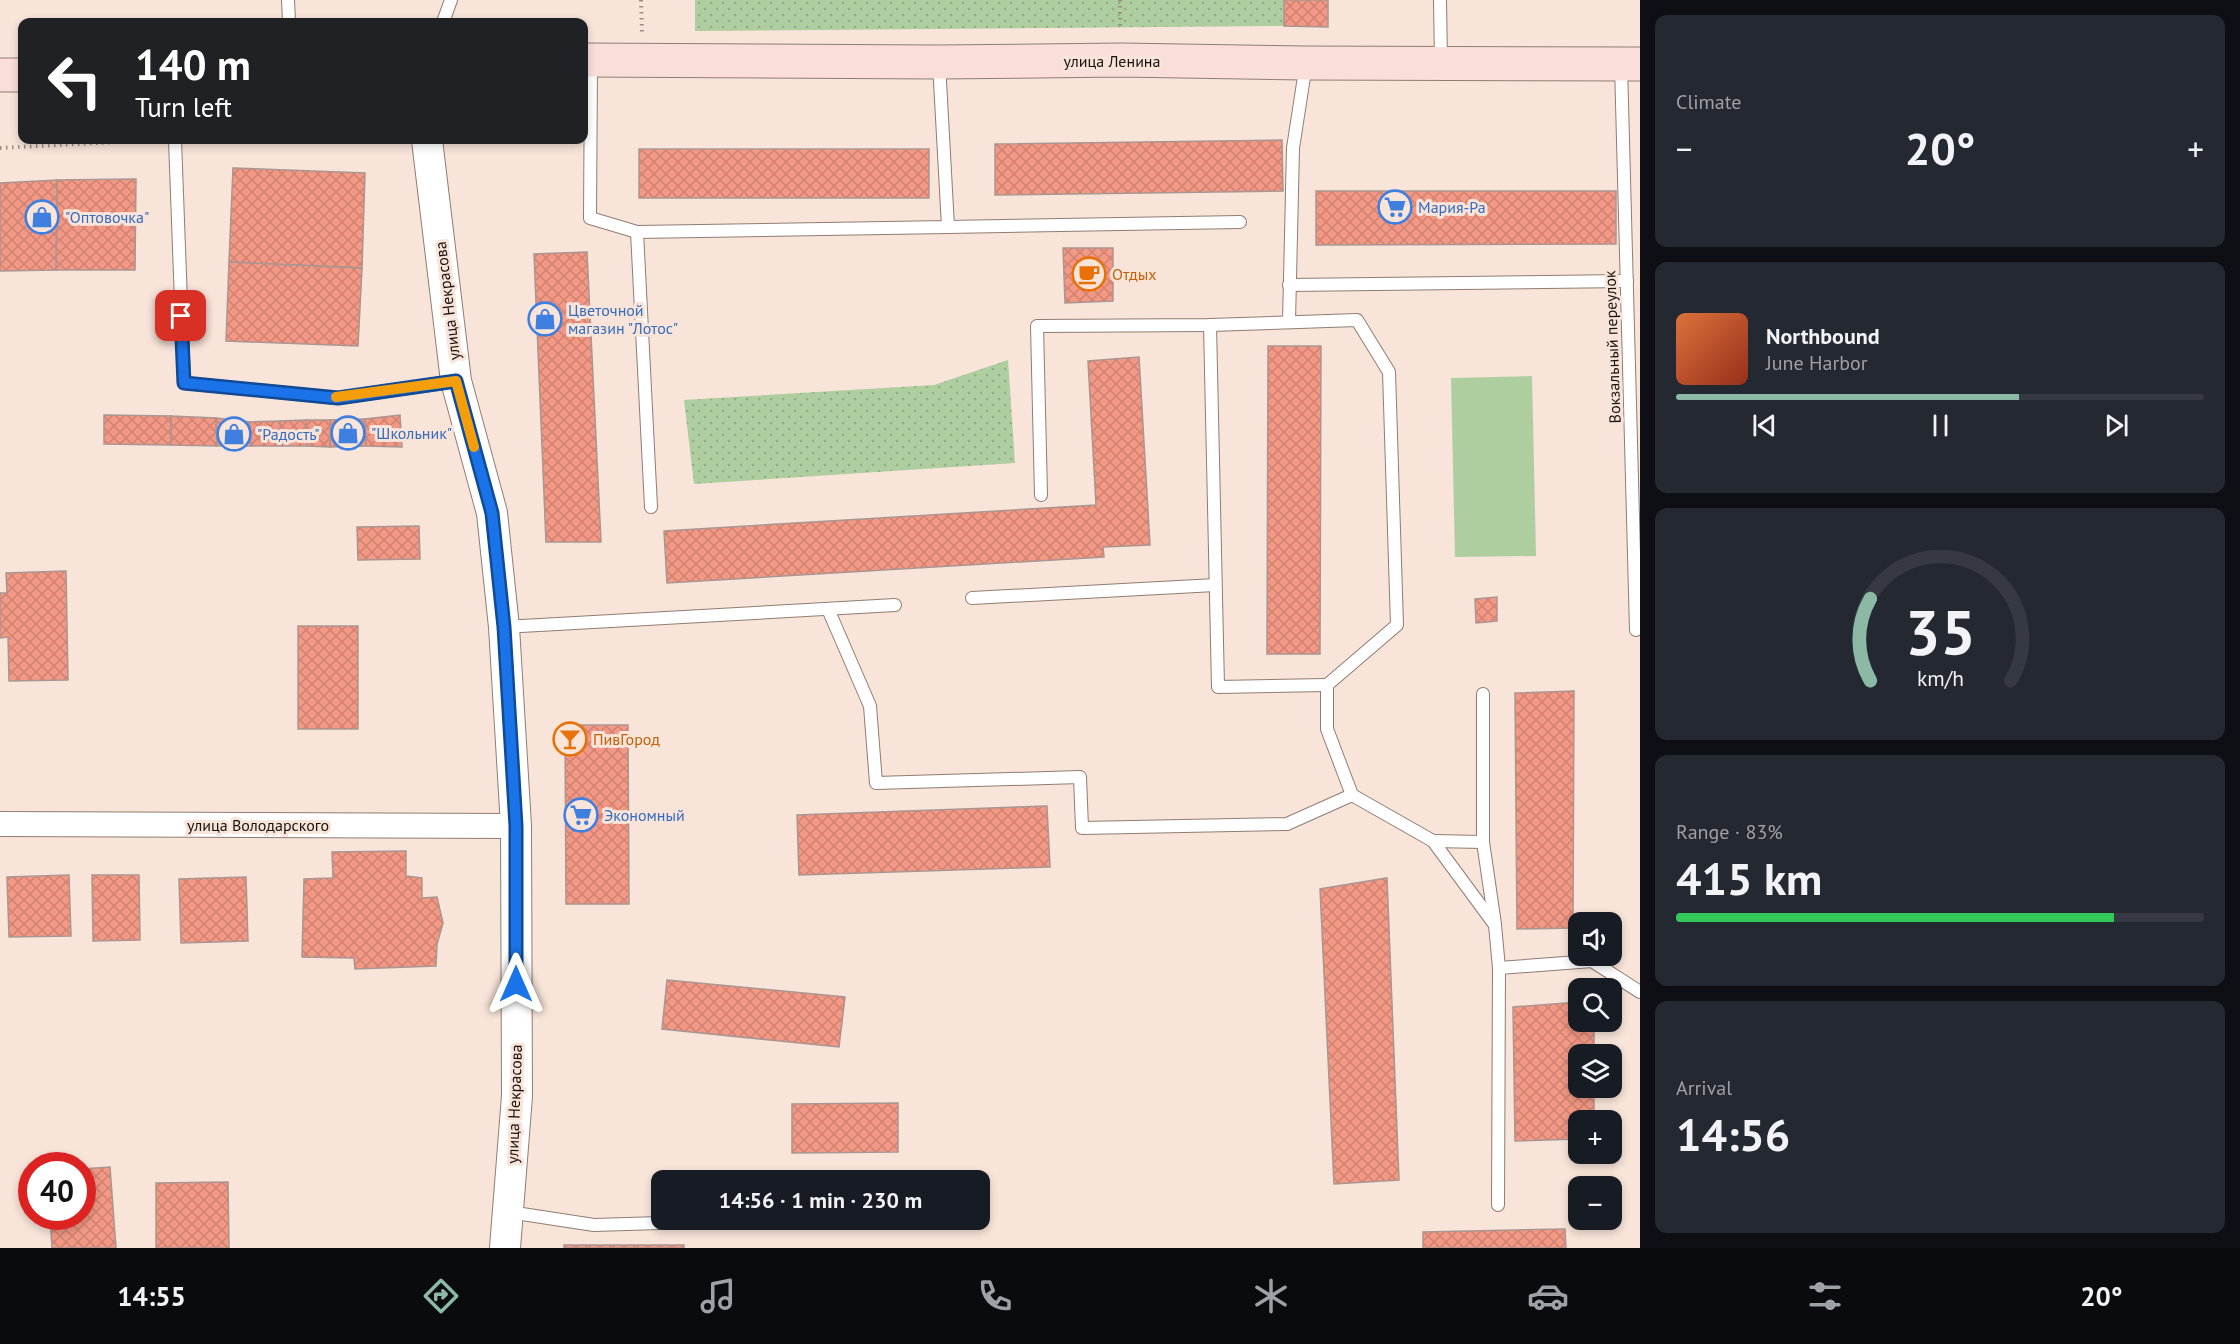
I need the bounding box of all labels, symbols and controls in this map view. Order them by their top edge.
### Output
text: 140 m [135,37,251,92]
icon: left [36,42,114,120]
street label: улица Ленина [1064,51,1160,71]
text: Climate [1676,89,1742,115]
text: Turn left [135,90,232,124]
text: 20° [1905,119,1975,177]
text: − [1676,127,1693,170]
text: + [2187,127,2204,170]
supermarket icon: Мария-Ра [1377,189,1413,225]
place label: Мария-Ра [1418,197,1486,217]
shop icon: "Оптовочка" [24,199,60,235]
place label: "Оптовочка" [65,207,149,227]
street label: улица Некрасова [430,240,464,362]
cafe icon: Отдых [1071,256,1107,292]
place label: Отдых [1112,264,1156,284]
street label: Вокзальный переулок [1599,270,1625,424]
pin [155,290,206,341]
icon: arrive [164,299,197,332]
place label: Цветочной магазин "Лотос" [568,300,678,338]
shop icon: Цветочной магазин "Лотос" [527,301,563,337]
text: Northbound [1766,322,1880,350]
text: June Harbor [1766,350,1868,376]
icon: previous [1748,409,1781,442]
icon: pause [1924,409,1957,442]
icon: next [2100,409,2133,442]
shop icon: "Школьник" [330,415,366,451]
shop icon: "Радость" [216,416,252,452]
place label: "Школьник" [371,423,452,443]
place label: "Радость" [257,424,320,444]
text: 35 [1905,591,1975,672]
text: km/h [1916,664,1963,692]
bar icon: ПивГород [552,721,588,757]
place label: ПивГород [593,729,660,749]
supermarket icon: Экономный [563,797,599,833]
place label: Экономный [604,805,685,825]
street label: улица Володарского [187,815,329,835]
text: Range · 83% [1676,819,1783,845]
text: 415 km [1676,849,1822,907]
map controls [1568,912,1622,1230]
button: sound [1568,912,1622,966]
position arrow [484,952,548,1016]
button: search [1568,978,1622,1032]
street label: улица Некрасова [502,1044,526,1164]
button: layers [1568,1044,1622,1098]
text: Arrival [1676,1075,1732,1101]
text: 14:56 [1676,1105,1790,1163]
button: + [1568,1110,1622,1164]
speed limit sign: 40 [18,1152,96,1230]
button: − [1568,1176,1622,1230]
text: 14:56 · 1 min · 230 m [719,1186,922,1214]
icon: directions [420,1275,462,1317]
icon: music [697,1275,739,1317]
icon: phone [974,1275,1016,1317]
icon: climate [1250,1275,1292,1317]
icon: car [1527,1275,1569,1317]
icon: filters [1804,1275,1846,1317]
text: 14:55 [117,1279,186,1313]
text: 20° [2080,1279,2123,1313]

